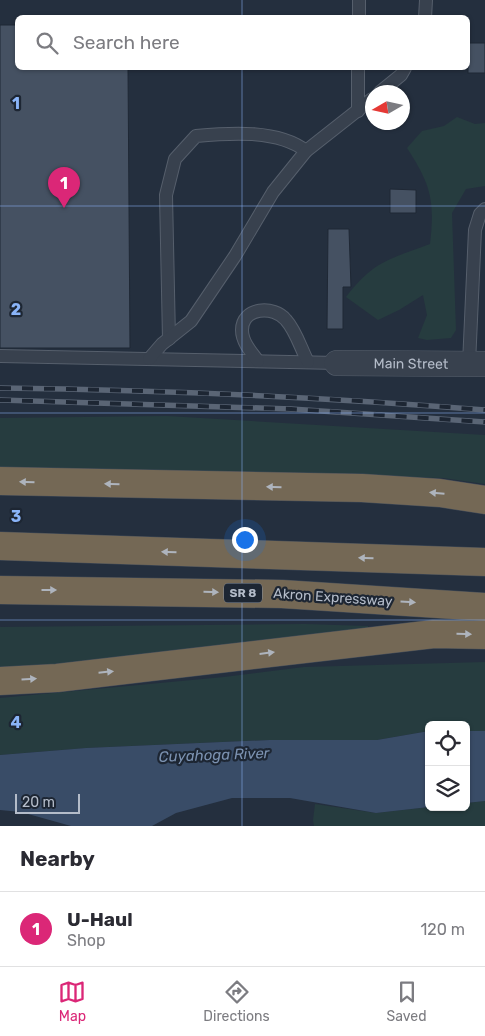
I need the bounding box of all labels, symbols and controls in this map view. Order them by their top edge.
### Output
search box [15,15,470,70]
icon: search [33,29,61,57]
text: Search here [73,31,180,54]
north arrow [365,85,410,130]
text: 1 [12,94,20,113]
pin: 1 [48,167,80,208]
text: 2 [11,300,21,319]
street label: Main Street [374,355,449,373]
one-way arrow [18,478,34,486]
one-way arrow [104,480,120,488]
one-way arrow [266,483,282,491]
one-way arrow [428,489,444,497]
text: 3 [11,507,21,526]
your location [232,527,258,553]
one-way arrow [161,547,177,555]
one-way arrow [358,554,374,562]
road number: SR 8 [224,584,262,602]
street label: Akron Expressway [273,585,393,610]
one-way arrow [41,586,57,594]
one-way arrow [203,588,219,596]
one-way arrow [401,599,417,607]
one-way arrow [456,630,472,638]
one-way arrow [259,649,275,657]
one-way arrow [98,668,114,676]
one-way arrow [21,675,37,683]
text: 4 [11,713,22,732]
map controls [425,721,470,811]
button: locate [425,721,470,766]
water label: Cuyahoga River [158,744,271,766]
button: layers [425,766,470,811]
scale bar [15,791,80,814]
text: 20 m [22,794,55,811]
text: Nearby [20,846,95,871]
text: U-Haul [67,908,133,931]
text: 1 [32,920,40,939]
text: 120 m [420,920,465,939]
text: Shop [67,931,105,950]
tab: Map [58,978,86,1025]
tab: Directions [203,978,270,1025]
tab: Saved [387,978,427,1025]

